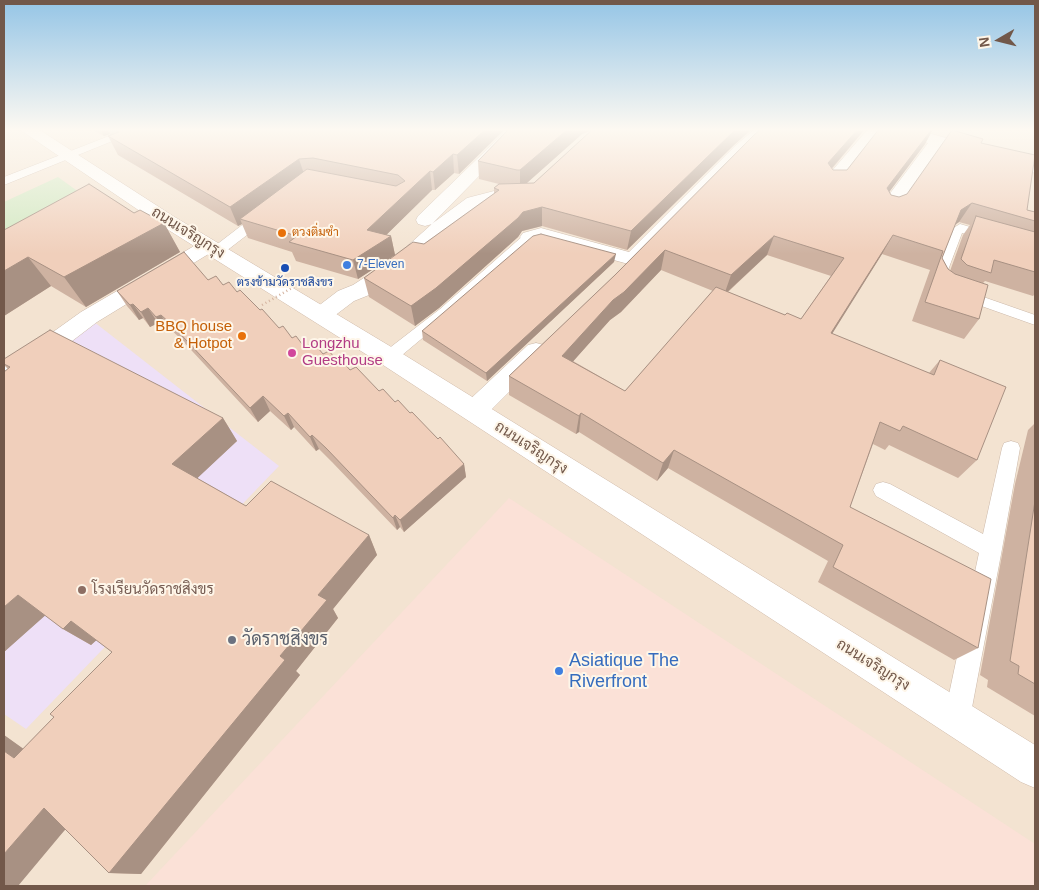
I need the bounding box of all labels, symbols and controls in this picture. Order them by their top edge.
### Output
north arrow [974,15,1024,65]
text: N [976,36,993,48]
street label: ถนนเจริญกรุง [148,203,228,263]
place label: ตวงติ่มซำ [292,226,339,240]
marker: ตวงติ่มซำ [276,227,288,239]
place label: 7-Eleven [357,258,404,272]
marker: 7-Eleven [341,259,353,271]
marker: ตรงข้ามวัดราชสิงขร [279,262,291,274]
place label: ตรงข้ามวัดราชสิงขร [237,276,333,290]
place label: BBQ house & Hotpot [155,318,232,353]
marker: BBQ house & Hotpot [236,330,248,342]
place label: Longzhu Guesthouse [302,335,383,370]
marker: Longzhu Guesthouse [286,347,298,359]
street label: ถนนเจริญกรุง [491,418,571,478]
place label: โรงเรียนวัดราชสิงขร [92,581,214,599]
marker: โรงเรียนวัดราชสิงขร [76,584,88,596]
place label: วัดราชสิงขร [242,629,328,651]
marker: วัดราชสิงขร [226,634,238,646]
street label: ถนนเจริญกรุง [833,635,913,695]
place label: Asiatique The Riverfront [569,650,679,692]
marker: Asiatique The Riverfront [553,665,565,677]

